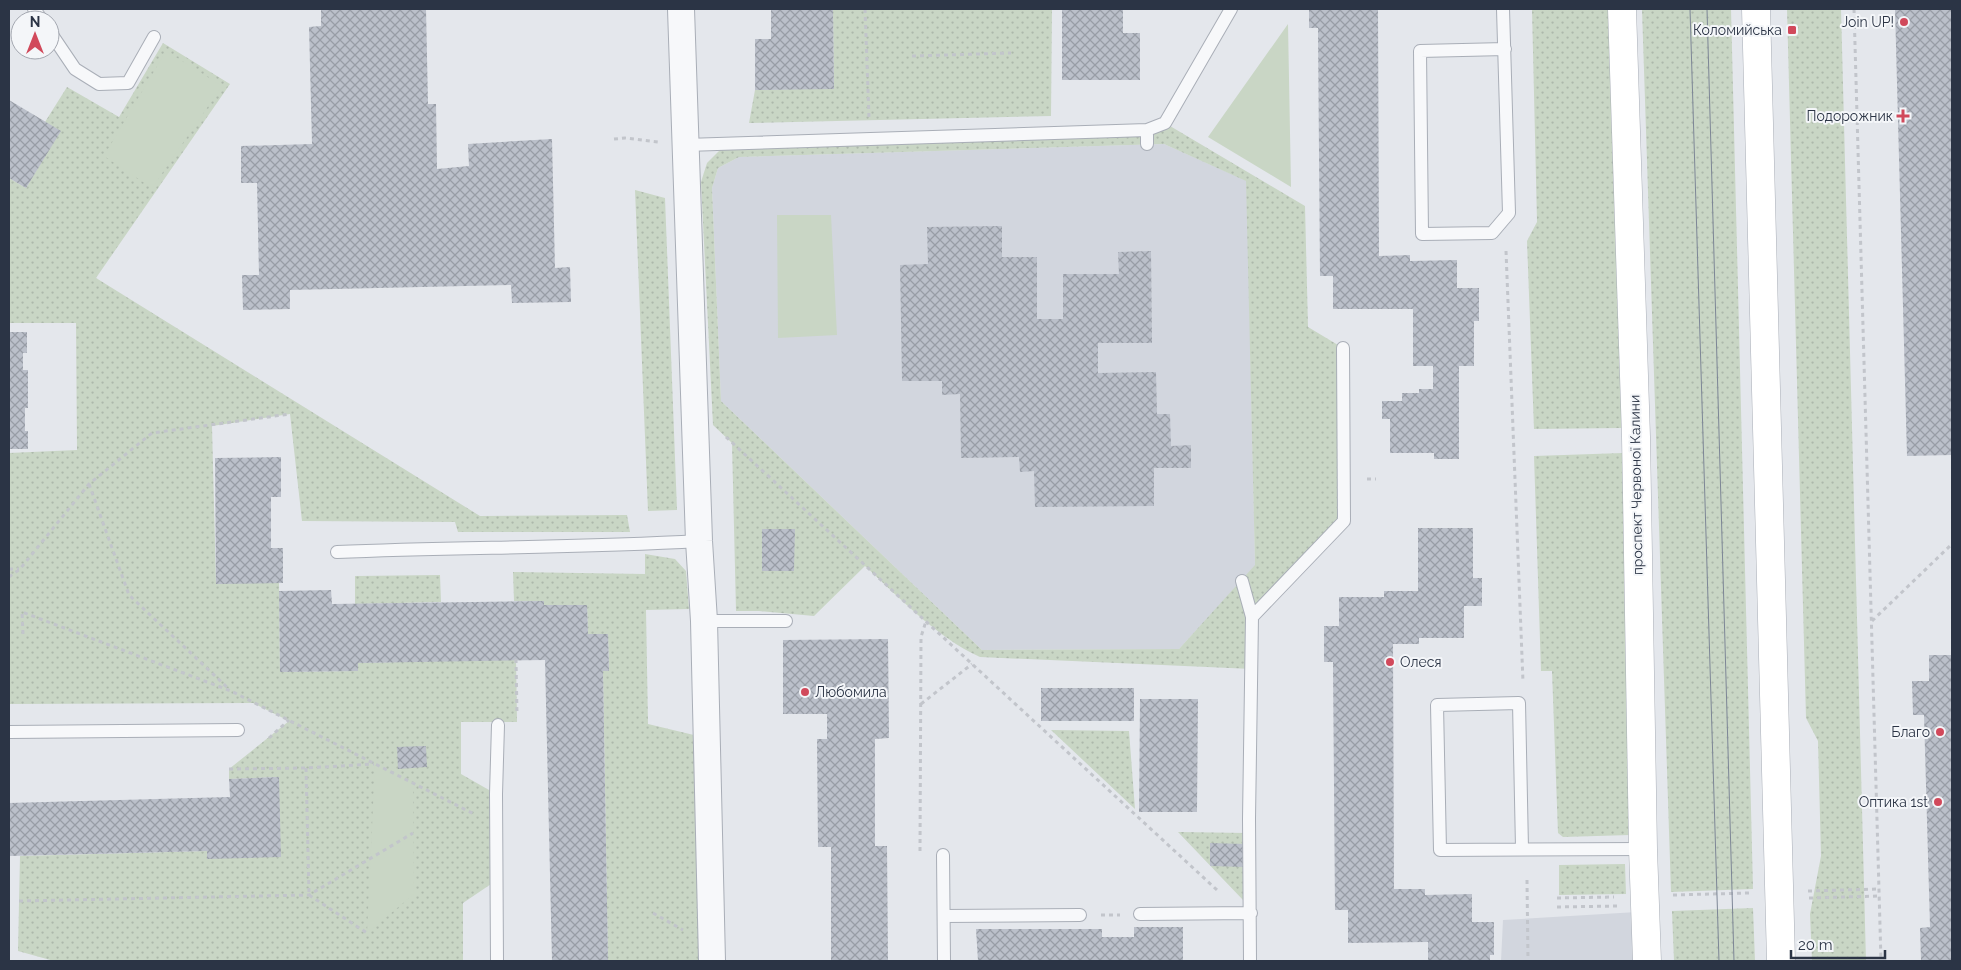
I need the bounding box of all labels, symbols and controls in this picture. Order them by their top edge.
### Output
north arrow [10,10,60,60]
text: N [30,14,40,30]
place label: Join UP! [1841,14,1894,30]
marker: Join UP! [1898,16,1910,28]
place label: Коломийська [1693,22,1782,38]
marker: Коломийська [1786,24,1798,36]
place label: Подорожник [1806,108,1893,124]
marker: Подорожник [1897,110,1909,122]
street label: проспект Червоної Калини [1626,395,1646,575]
place label: Олеся [1400,654,1442,670]
marker: Олеся [1384,656,1396,668]
place label: Любомила [815,684,887,700]
marker: Любомила [799,686,811,698]
place label: Благо [1891,724,1930,740]
marker: Благо [1934,726,1946,738]
place label: Оптика 1st [1859,794,1928,810]
marker: Оптика 1st [1932,796,1944,808]
scale bar [1791,928,1885,960]
text: 20 m [1798,936,1833,954]

